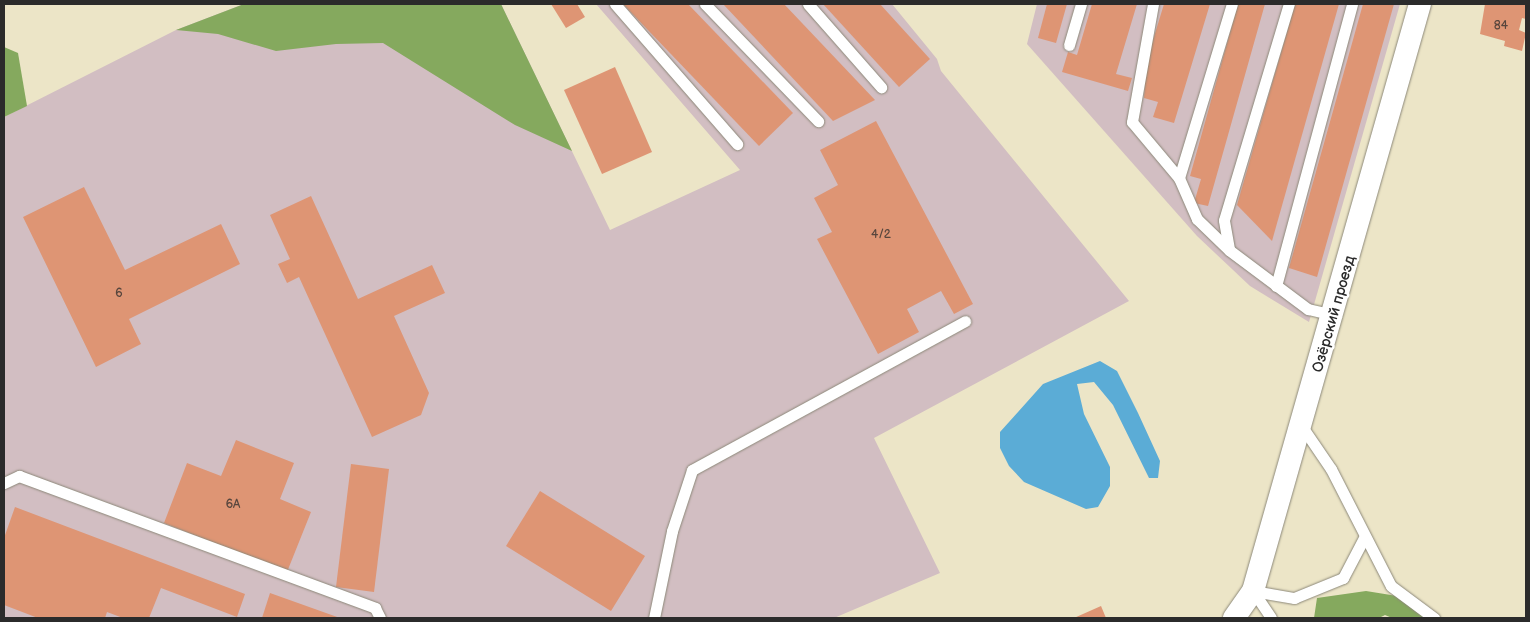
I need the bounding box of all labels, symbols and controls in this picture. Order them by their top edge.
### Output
house number: 84 [1494,19,1508,33]
house number: 4/2 [871,228,891,242]
street label: Озёрский проезд [1309,254,1359,374]
house number: 6 [115,287,123,301]
house number: 6А [226,498,240,512]

